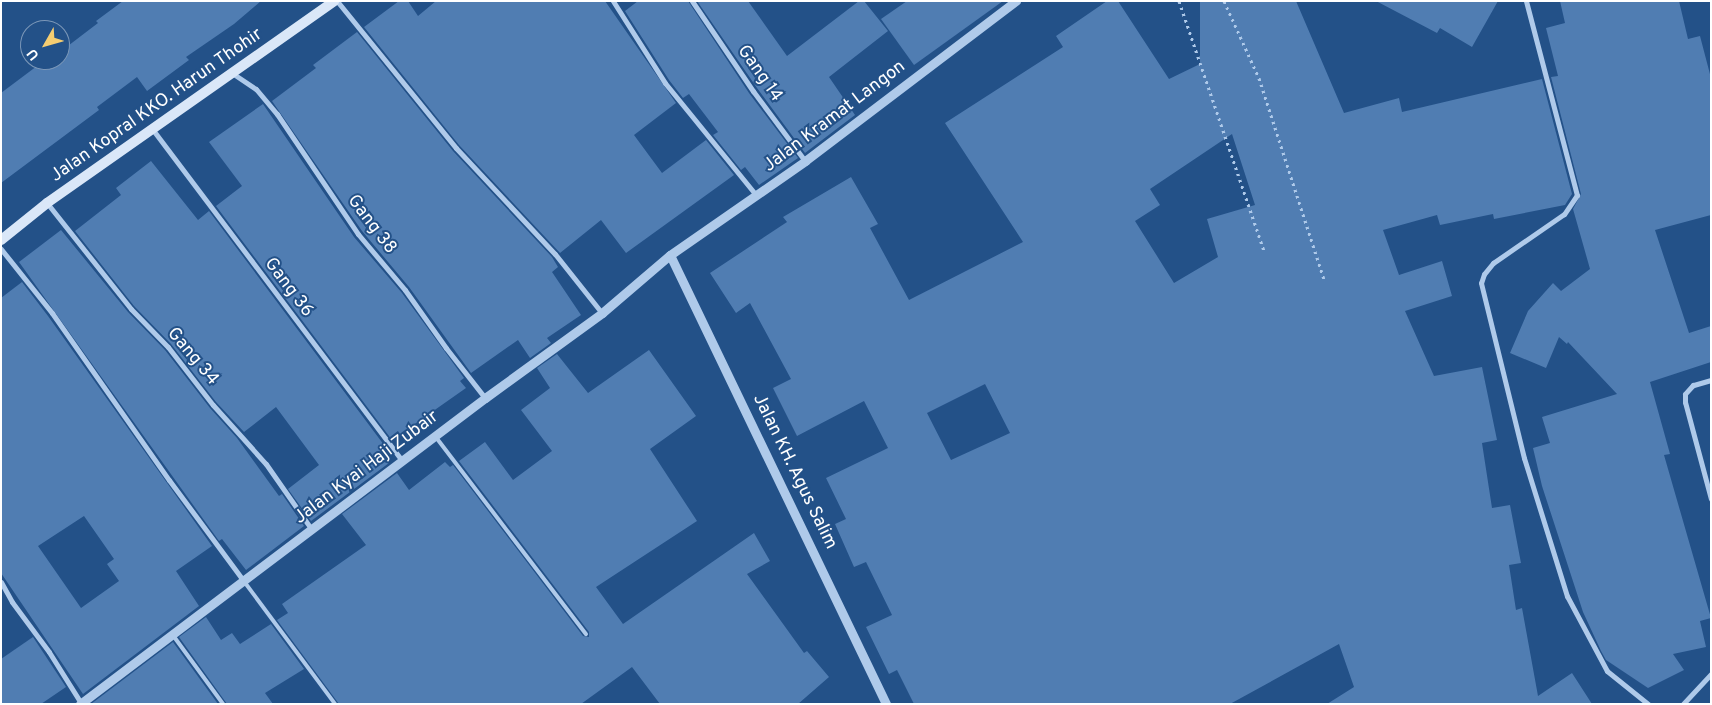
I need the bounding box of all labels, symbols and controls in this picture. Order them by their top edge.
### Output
north arrow [20,20,70,70]
street label: Jalan Kopral KKO. Harun Thohir [47,24,267,188]
street label: Gang 14 [732,41,786,107]
text: U [24,45,43,63]
street label: Jalan Kramat Langon [760,57,910,177]
street label: Gang 38 [342,191,400,259]
street label: Gang 36 [259,254,317,322]
street label: Gang 34 [162,324,222,390]
street label: Jalan KH. Agus Salim [747,391,841,553]
street label: Jalan Kyai Haji Zubair [291,407,443,529]

